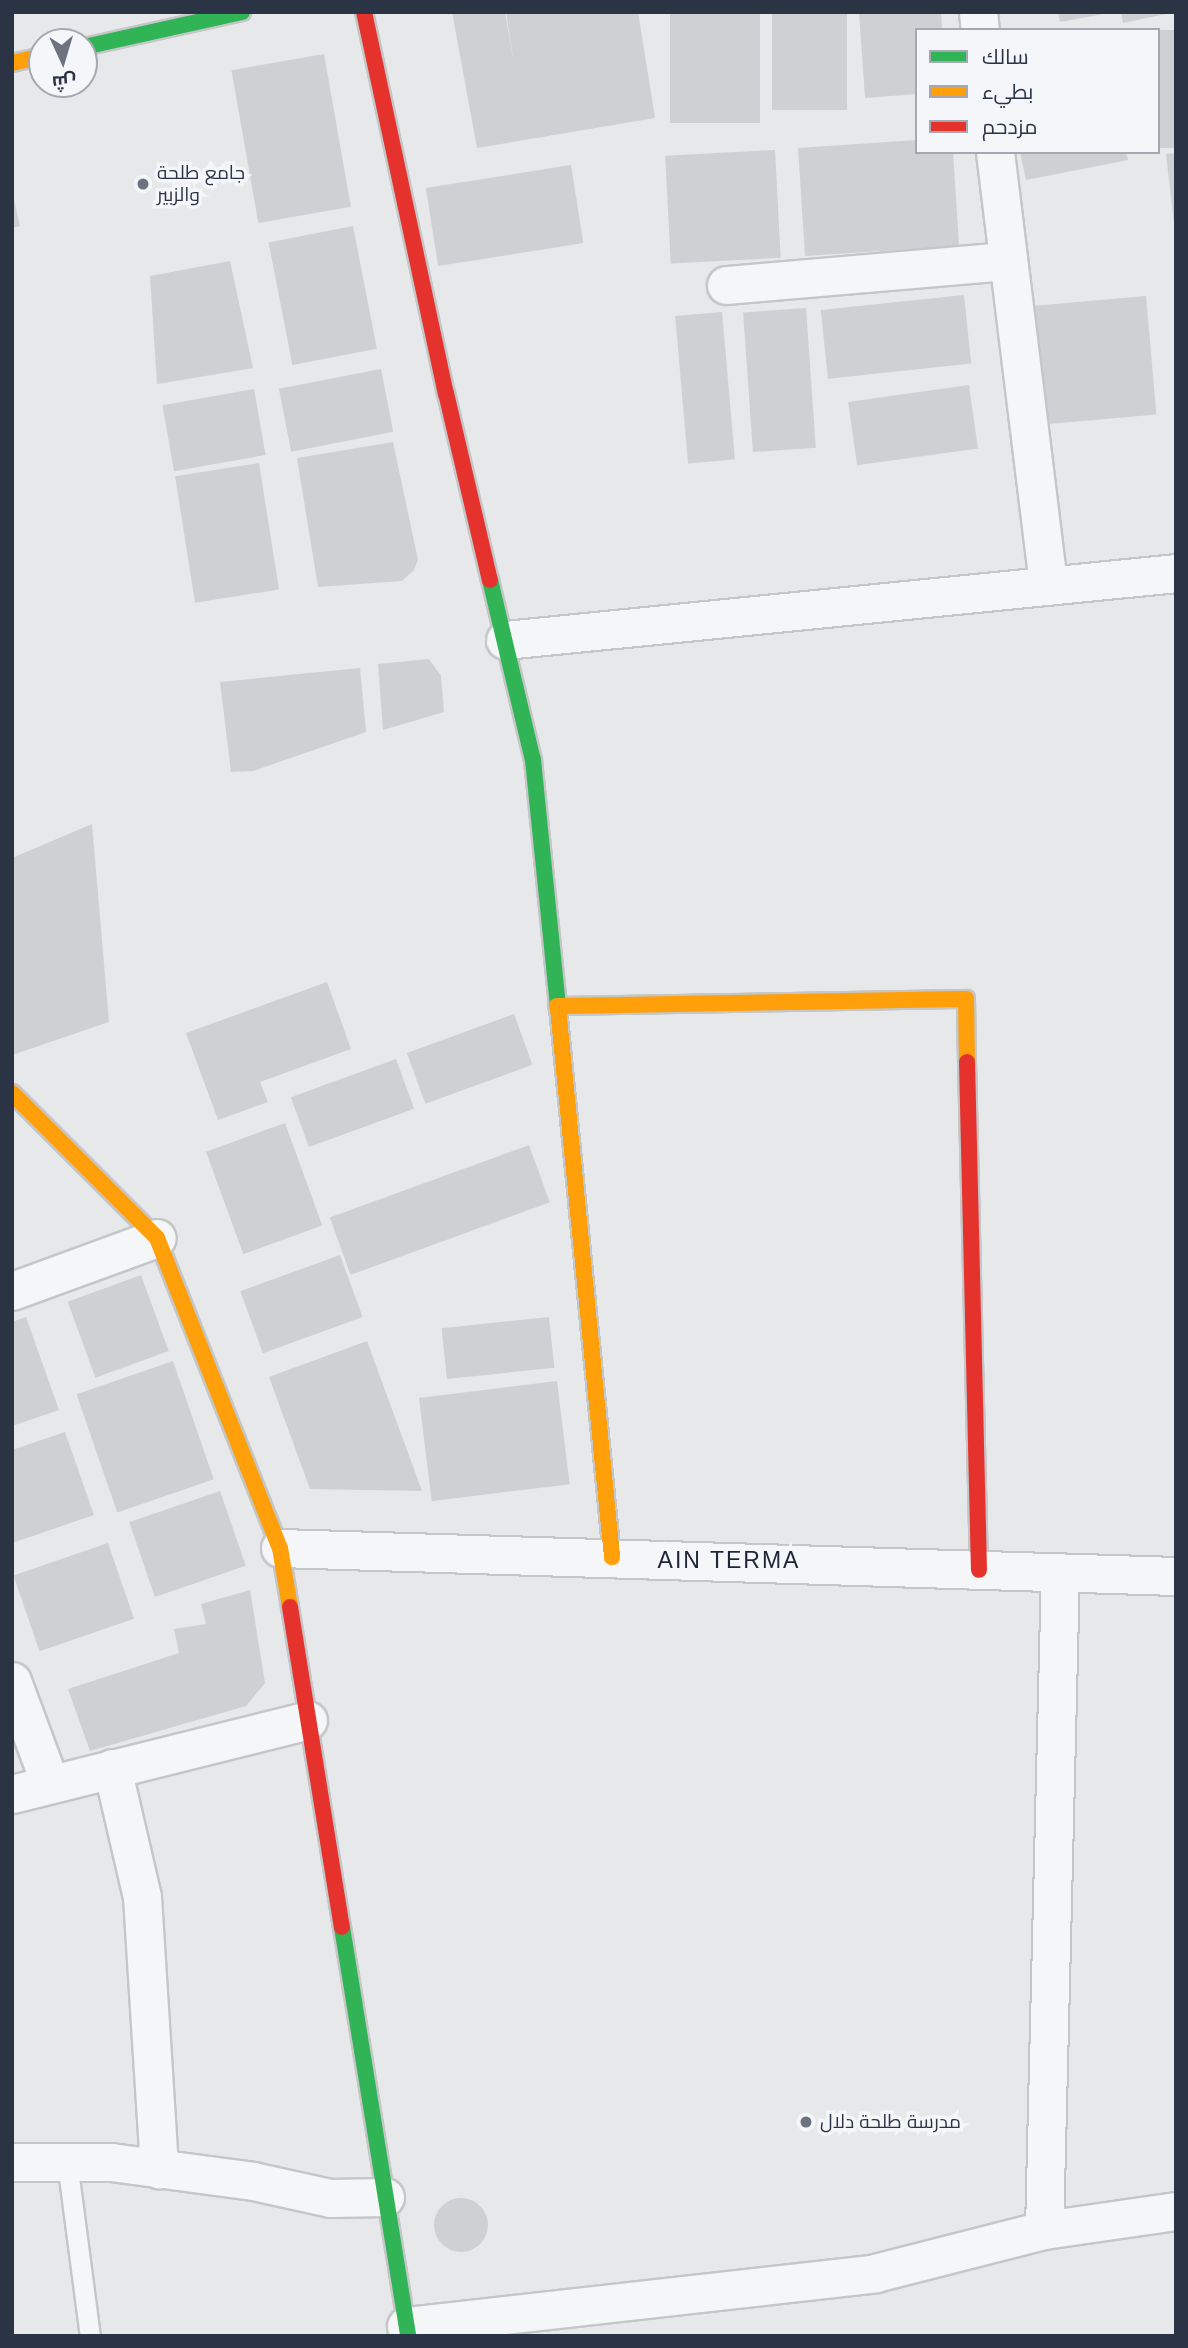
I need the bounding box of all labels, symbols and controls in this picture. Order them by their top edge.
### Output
north arrow [28,28,98,98]
legend [915,28,1160,154]
text: سالك [982,45,1029,68]
text: ش [51,71,77,94]
text: بطيء [982,80,1033,103]
text: مزدحم [982,115,1037,138]
place label: جامع طلحة والزبير [157,162,245,206]
marker: جامع طلحة والزبير [135,176,151,192]
district label: AIN TERMA [659,1546,799,1574]
place label: مدرسة طلحة دلال [820,2111,961,2133]
marker: مدرسة طلحة دلال [798,2114,814,2130]

